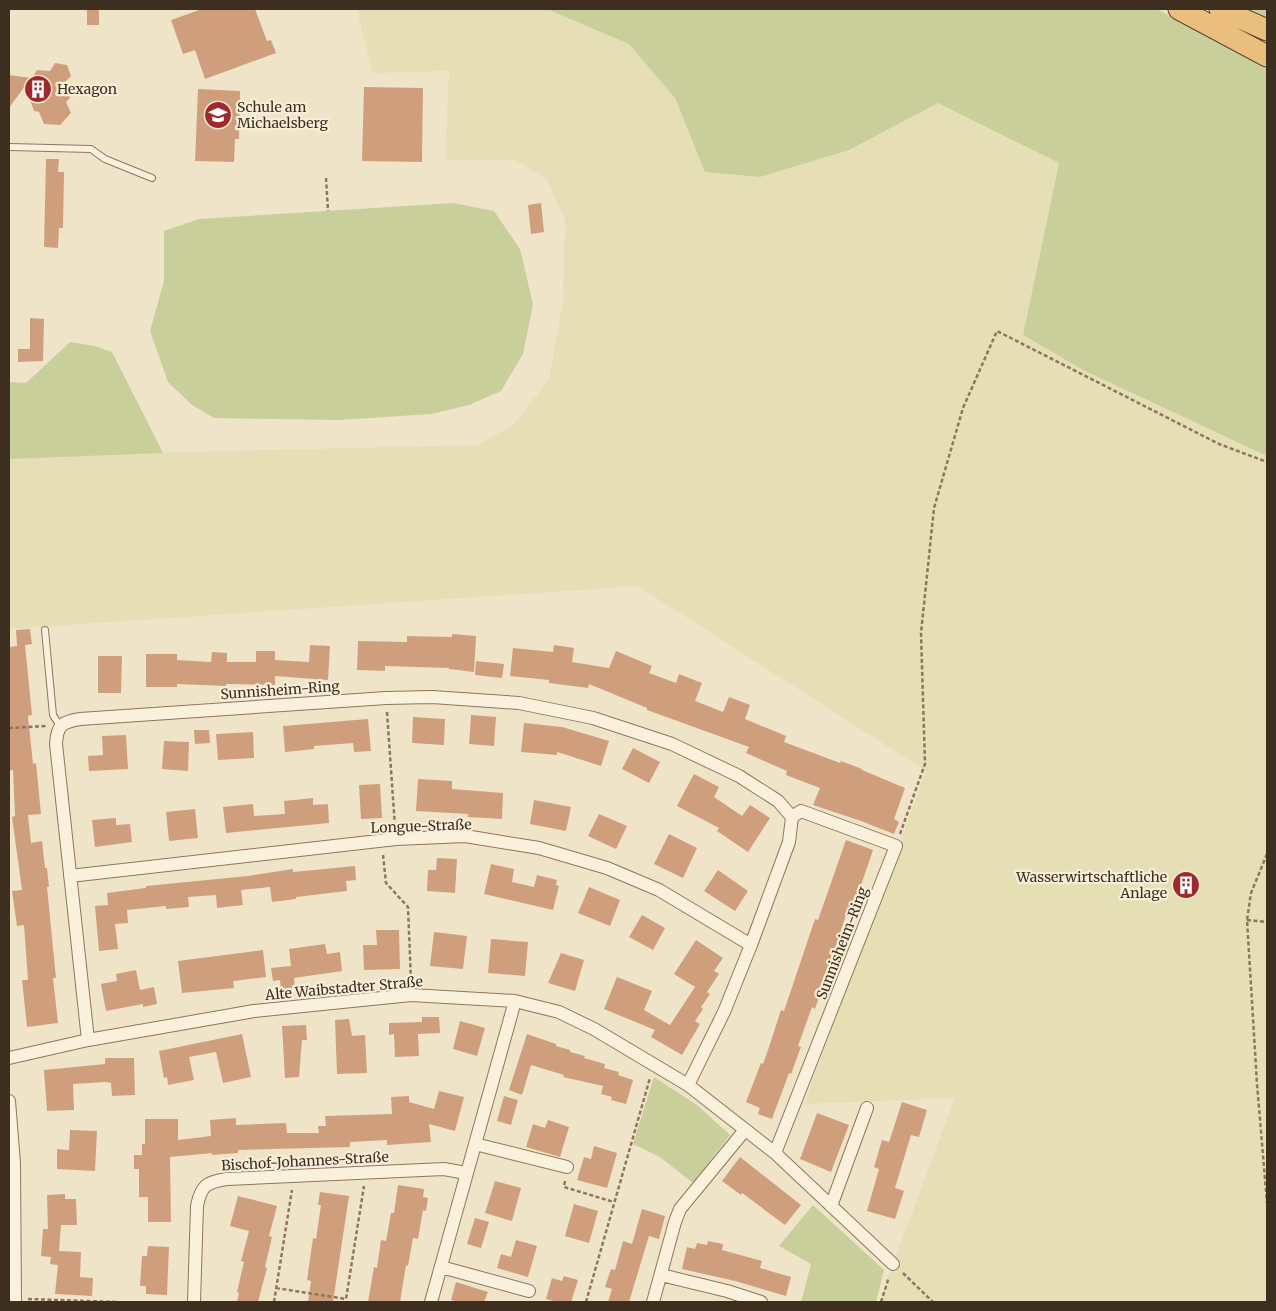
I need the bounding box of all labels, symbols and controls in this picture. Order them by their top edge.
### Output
building icon: Hexagon [23,74,53,104]
place label: Hexagon [57,80,117,98]
place label: Schule am Michaelsberg [237,98,328,132]
school or university icon: Schule am Michaelsberg [203,100,233,130]
street label: Sunnisheim-Ring [220,677,341,703]
street label: Longue-Straße [370,815,472,837]
place label: Wasserwirtschaftliche Anlage [1015,868,1167,902]
building icon: Wasserwirtschaftliche Anlage [1171,870,1201,900]
street label: Sunnisheim-Ring [812,883,872,1002]
street label: Alte Waibstadter Straße [263,972,424,1004]
street label: Bischof-Johannes-Straße [221,1148,389,1174]

